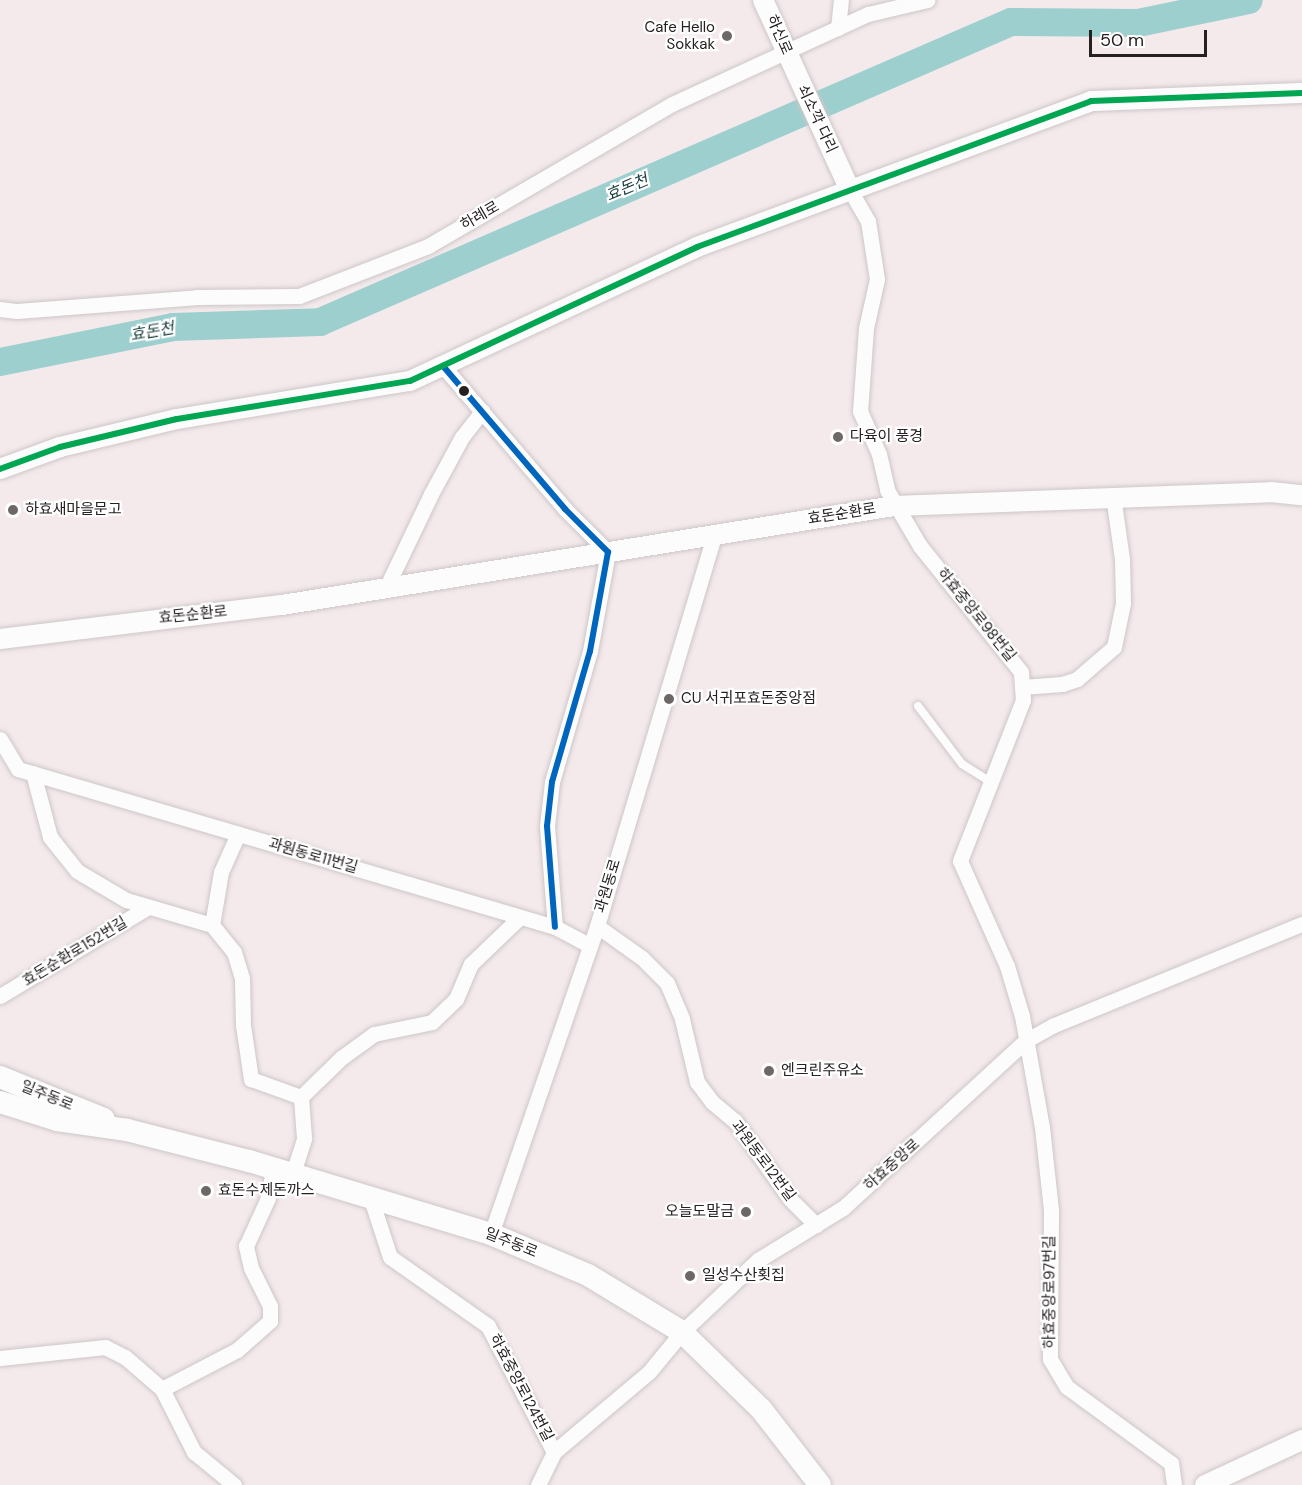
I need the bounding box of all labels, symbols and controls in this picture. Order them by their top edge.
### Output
street label: 하신로 [762,12,796,58]
place label: Cafe Hello Sokkak [644,18,715,53]
scale bar [1092,18,1210,56]
text: 50 m [1100,28,1144,52]
marker: Cafe Hello Sokkak [720,29,734,43]
street label: 쇠소깍 다리 [793,82,841,156]
water label: 효돈천 [603,171,651,205]
street label: 하례로 [458,198,502,234]
water label: 효돈천 [129,319,175,345]
unlabelled marker [458,385,470,397]
place label: 다육이 풍경 [850,428,923,446]
marker: 다육이 풍경 [831,430,845,444]
street label: 효돈순환로 [807,500,877,528]
place label: 하효새마을문고 [25,501,122,519]
marker: 하효새마을문고 [6,503,20,517]
street label: 하효중앙로98번길 [933,565,1019,665]
street label: 효돈순환로 [158,602,228,628]
place label: CU 서귀포효돈중앙점 [681,690,816,708]
marker: CU 서귀포효돈중앙점 [662,692,676,706]
street label: 과원동로11번길 [266,835,360,877]
street label: 과원동로 [591,857,625,915]
street label: 효돈순환로152번길 [19,914,131,990]
place label: 엔크린주유소 [781,1062,864,1080]
marker: 엔크린주유소 [762,1064,776,1078]
street label: 일주동로 [18,1077,76,1115]
street label: 과원동로12번길 [727,1117,799,1205]
street label: 하효중앙로 [860,1135,924,1195]
place label: 효돈수제돈까스 [218,1182,315,1200]
marker: 효돈수제돈까스 [199,1184,213,1198]
place label: 오늘도말금 [665,1203,734,1221]
marker: 오늘도말금 [739,1205,753,1219]
street label: 일주동로 [482,1224,540,1262]
street label: 하효중앙로97번길 [1041,1235,1059,1349]
place label: 일성수산횟집 [702,1267,785,1285]
marker: 일성수산횟집 [683,1269,697,1283]
street label: 하효중앙로124번길 [485,1331,557,1445]

